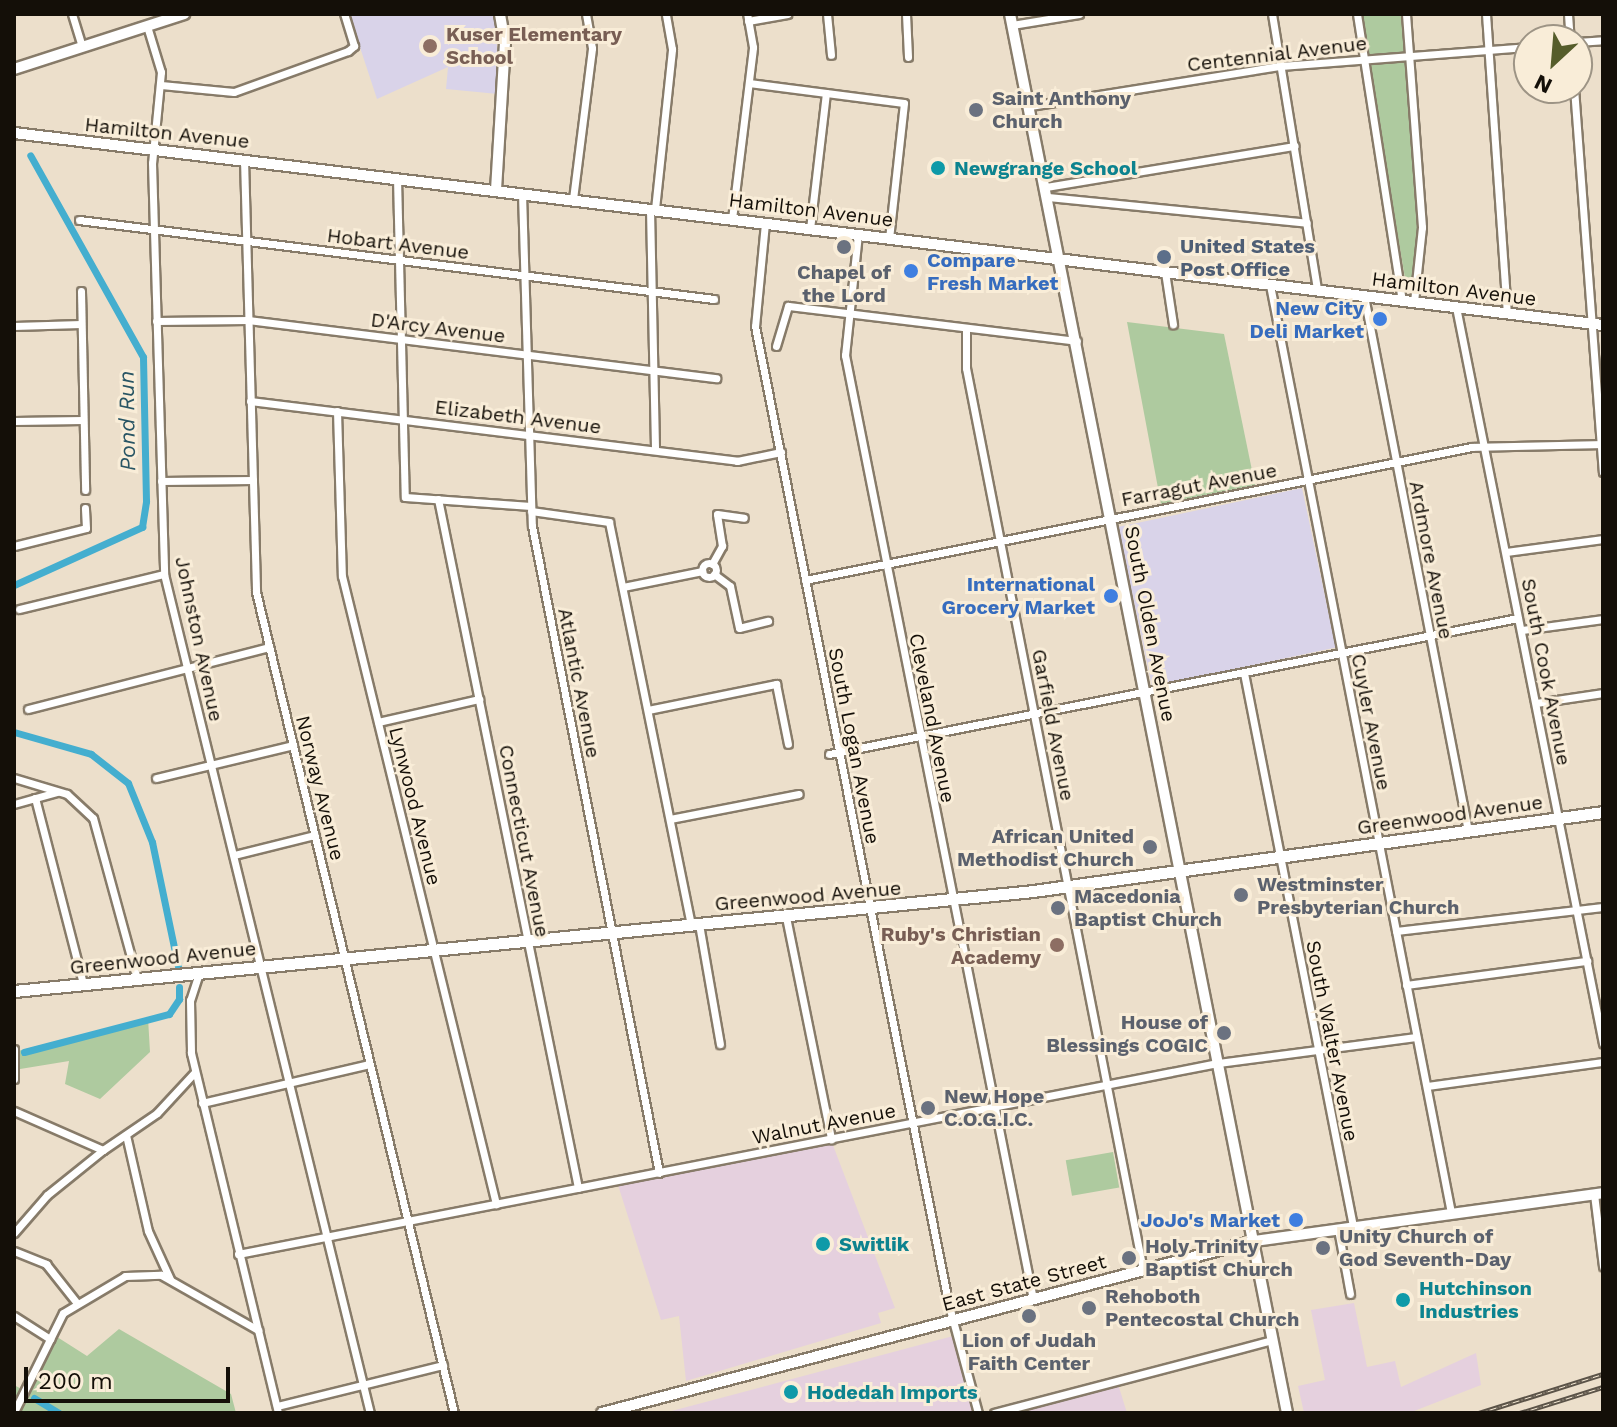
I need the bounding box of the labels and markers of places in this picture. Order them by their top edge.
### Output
place label: Kuser Elementary School [446,22,622,69]
marker: Kuser Elementary School [421,37,439,55]
place label: Saint Anthony Church [992,86,1132,133]
marker: Saint Anthony Church [967,101,985,119]
place label: Newgrange School [954,156,1137,180]
marker: Newgrange School [929,159,947,177]
place label: United States Post Office [1180,234,1315,281]
marker: Chapel of the Lord [835,238,853,256]
place label: Compare Fresh Market [927,248,1058,295]
marker: United States Post Office [1155,248,1173,266]
place label: Chapel of the Lord [797,260,891,307]
marker: Compare Fresh Market [902,262,920,280]
place label: New City Deli Market [1250,296,1364,343]
marker: New City Deli Market [1371,310,1389,328]
place label: International Grocery Market [941,572,1095,619]
marker: International Grocery Market [1102,587,1120,605]
place label: African United Methodist Church [957,824,1134,871]
marker: African United Methodist Church [1141,838,1159,856]
place label: Westminster Presbyterian Church [1257,872,1459,919]
place label: Macedonia Baptist Church [1074,884,1222,931]
marker: Westminster Presbyterian Church [1232,886,1250,904]
marker: Macedonia Baptist Church [1049,899,1067,917]
place label: Ruby's Christian Academy [881,922,1041,969]
marker: Ruby's Christian Academy [1048,936,1066,954]
place label: House of Blessings COGIC [1046,1010,1208,1057]
marker: House of Blessings COGIC [1215,1024,1233,1042]
place label: New Hope C.O.G.I.C. [944,1084,1045,1131]
marker: New Hope C.O.G.I.C. [919,1099,937,1117]
place label: JoJo's Market [1140,1208,1280,1232]
marker: JoJo's Market [1287,1211,1305,1229]
place label: Unity Church of God Seventh-Day [1339,1224,1511,1271]
place label: Switlik [839,1232,909,1256]
place label: Holy Trinity Baptist Church [1145,1234,1293,1281]
marker: Switlik [814,1235,832,1253]
marker: Unity Church of God Seventh-Day [1314,1239,1332,1257]
marker: Holy Trinity Baptist Church [1120,1249,1138,1267]
place label: Hutchinson Industries [1419,1276,1532,1323]
place label: Rehoboth Pentecostal Church [1105,1284,1300,1331]
marker: Hutchinson Industries [1394,1291,1412,1309]
marker: Rehoboth Pentecostal Church [1080,1299,1098,1317]
marker: Lion of Judah Faith Center [1020,1307,1038,1325]
place label: Lion of Judah Faith Center [961,1328,1097,1375]
place label: Hodedah Imports [807,1380,978,1404]
marker: Hodedah Imports [782,1383,800,1401]

